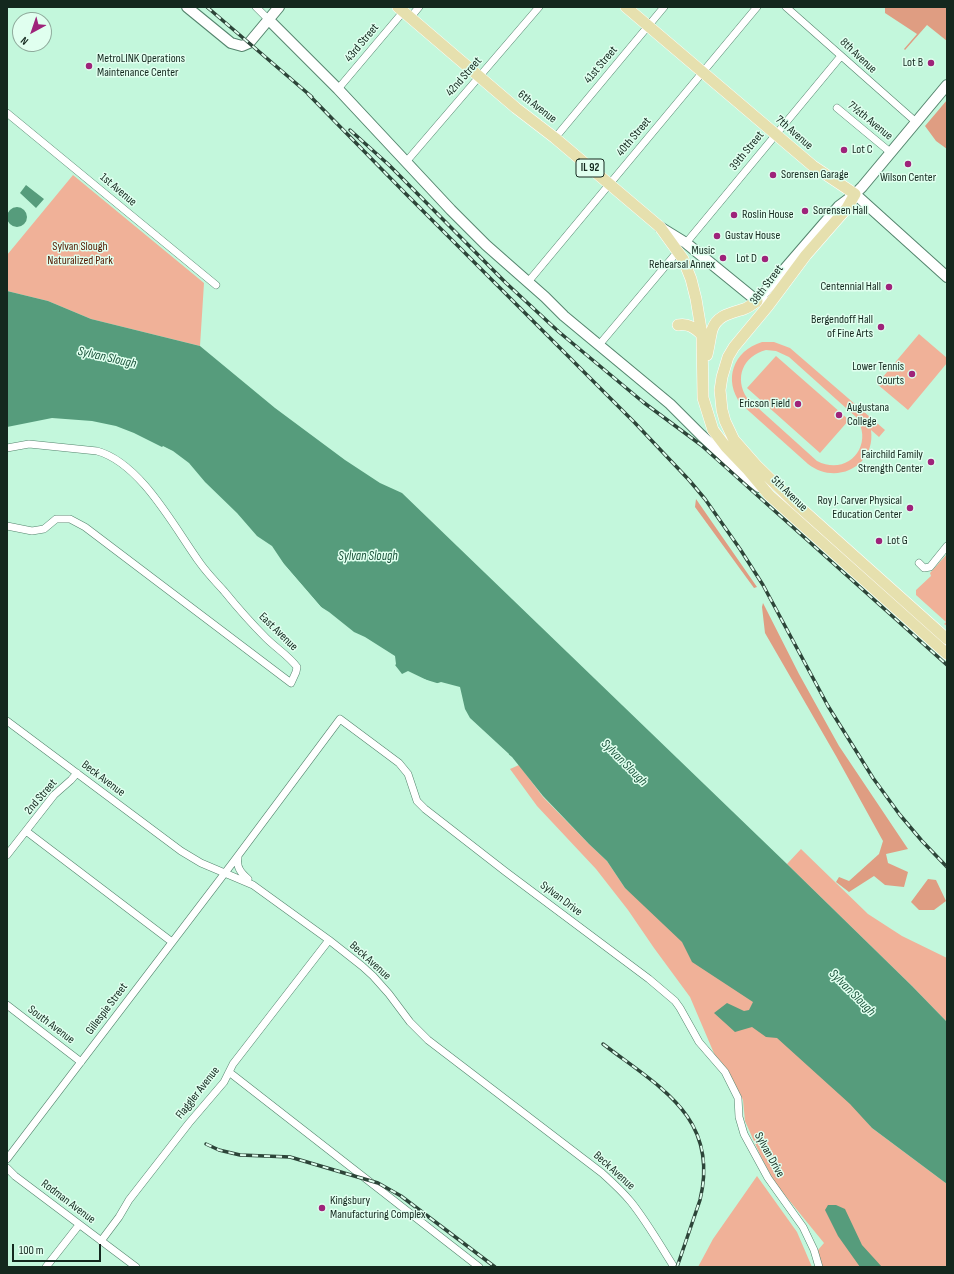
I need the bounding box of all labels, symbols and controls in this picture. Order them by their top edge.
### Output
north arrow [12,12,52,52]
street label: 43rd Street [342,21,382,65]
text: N [18,34,31,48]
street label: 8th Avenue [837,35,879,77]
street label: 41st Street [581,43,621,87]
place label: MetroLINK Operations Maintenance Center [97,52,185,80]
street label: 42nd Street [443,54,485,100]
place label: Lot B [903,56,923,70]
marker: Lot B [926,58,936,68]
marker: MetroLINK Operations Maintenance Center [84,61,94,71]
street label: 6th Avenue [515,87,559,127]
street label: 7½th Avenue [845,99,895,143]
street label: 7th Avenue [772,113,816,153]
street label: 40th Street [614,115,654,159]
street label: 39th Street [727,128,767,174]
place label: Lot C [852,143,873,157]
marker: Lot C [839,145,849,155]
road number: IL 92 [576,159,604,177]
marker: Wilson Center [903,159,913,169]
place label: Sorensen Garage [781,168,848,182]
marker: Sorensen Garage [768,170,778,180]
street label: 1st Avenue [97,171,139,209]
place label: Wilson Center [880,171,936,185]
place label: Sorensen Hall [813,204,868,218]
marker: Sorensen Hall [800,206,810,216]
place label: Roslin House [742,208,794,222]
marker: Roslin House [729,210,739,220]
place label: Gustav House [725,229,780,243]
marker: Gustav House [712,231,722,241]
park label: Sylvan Slough Naturalized Park [47,240,113,268]
place label: Music Rehearsal Annex [649,244,715,272]
place label: Lot D [736,252,757,266]
marker: Music Rehearsal Annex [718,253,728,263]
marker: Lot D [760,254,770,264]
street label: 38th Street [747,262,787,308]
place label: Centennial Hall [820,280,881,294]
marker: Centennial Hall [884,282,894,292]
place label: Bergendoff Hall of Fine Arts [811,313,873,341]
marker: Bergendoff Hall of Fine Arts [876,322,886,332]
water label: Sylvan Slough [76,344,138,372]
place label: Lower Tennis Courts [852,360,904,388]
marker: Lower Tennis Courts [907,369,917,379]
place label: Ericson Field [739,397,790,411]
marker: Ericson Field [793,399,803,409]
place label: Augustana College [847,401,889,429]
marker: Augustana College [834,410,844,420]
place label: Fairchild Family Strength Center [858,448,923,476]
marker: Fairchild Family Strength Center [926,457,936,467]
street label: 5th Avenue [768,473,810,515]
place label: Roy J. Carver Physical Education Center [817,494,902,522]
marker: Roy J. Carver Physical Education Center [905,503,915,513]
place label: Lot G [887,534,908,548]
marker: Lot G [874,536,884,546]
water label: Sylvan Slough [338,549,398,565]
street label: East Avenue [256,610,300,654]
water label: Sylvan Slough [597,736,651,790]
street label: Beck Avenue [78,758,128,800]
street label: 2nd Street [22,776,60,818]
street label: Sylvan Drive [537,878,585,920]
street label: Beck Avenue [346,939,394,983]
water label: Sylvan Slough [825,966,879,1020]
street label: Gillespie Street [83,980,131,1038]
street label: South Avenue [25,1003,77,1047]
street label: Flaggler Avenue [173,1064,223,1122]
street label: Sylvan Drive [751,1130,787,1180]
street label: Beck Avenue [590,1149,638,1193]
street label: Rodman Avenue [38,1177,98,1227]
place label: Kingsbury Manufacturing Complex [330,1194,426,1222]
marker: Kingsbury Manufacturing Complex [317,1203,327,1213]
scale bar [14,1236,103,1262]
text: 100 m [19,1243,44,1258]

